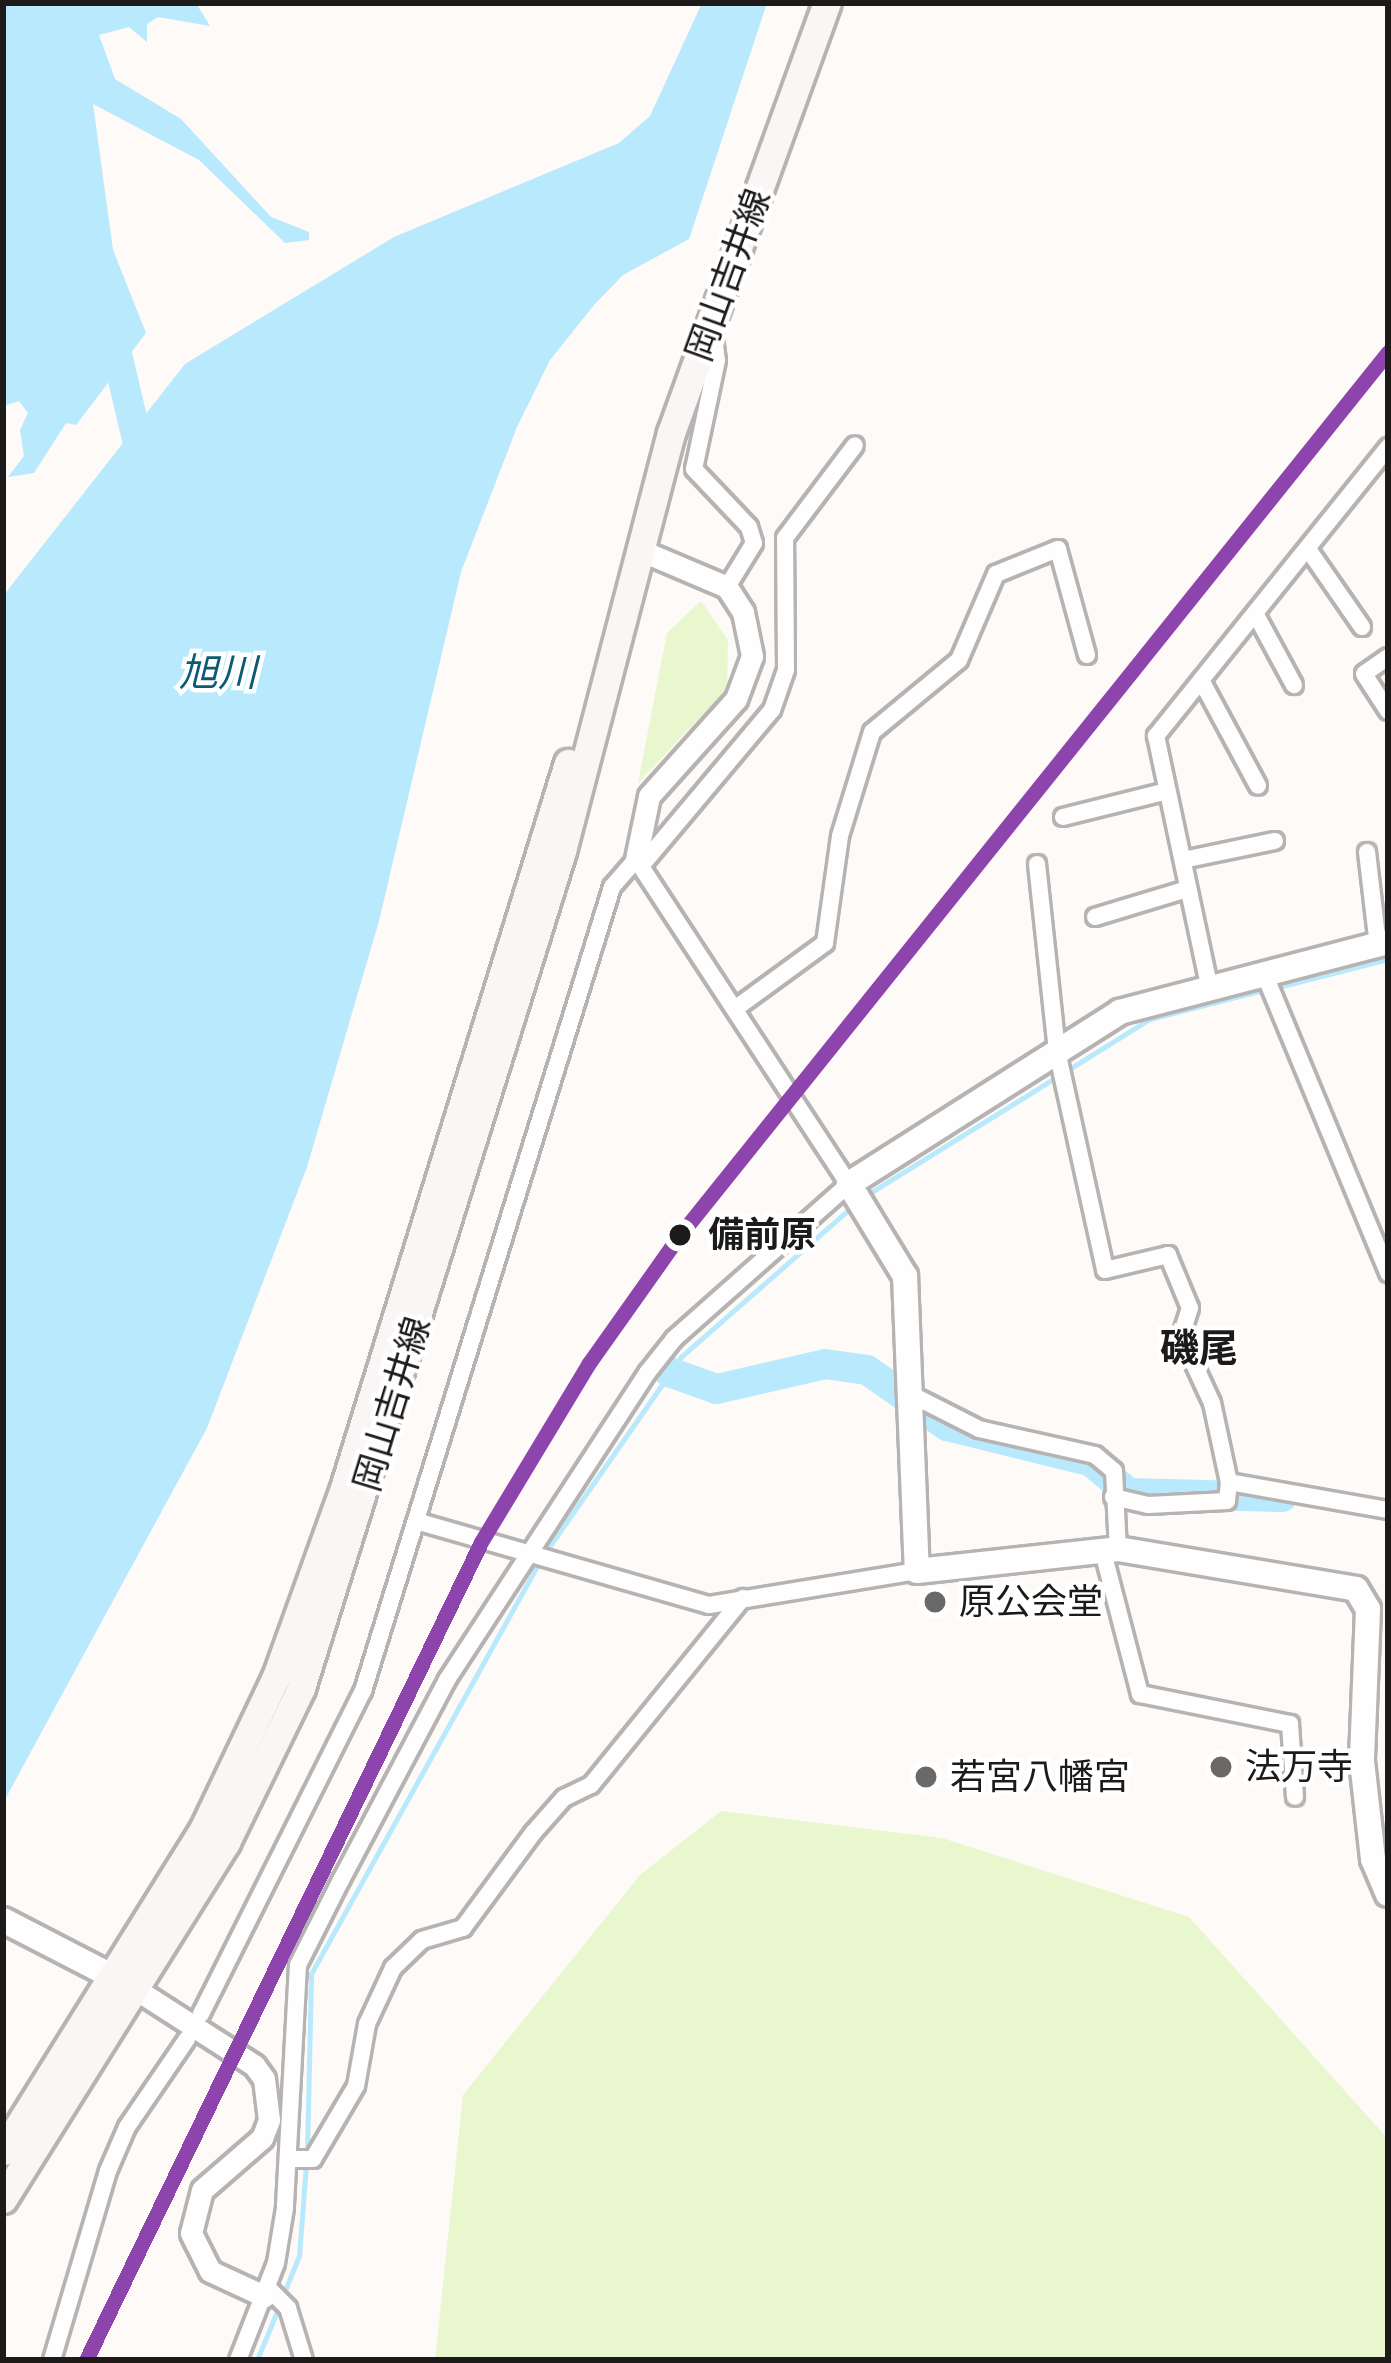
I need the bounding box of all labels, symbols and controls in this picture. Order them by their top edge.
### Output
street label: 岡山吉井線 [677,183,779,367]
water label: 旭川 [179,650,257,696]
place label: 備前原 [708,1213,816,1257]
marker: 備前原 [663,1218,697,1252]
street label: 岡山吉井線 [345,1312,439,1496]
district label: 磯尾 [1160,1326,1238,1372]
place label: 原公会堂 [959,1580,1103,1624]
marker: 原公会堂 [922,1589,948,1615]
place label: 法万寺 [1245,1745,1353,1789]
marker: 法万寺 [1208,1754,1234,1780]
place label: 若宮八幡宮 [950,1755,1130,1799]
marker: 若宮八幡宮 [913,1764,939,1790]

